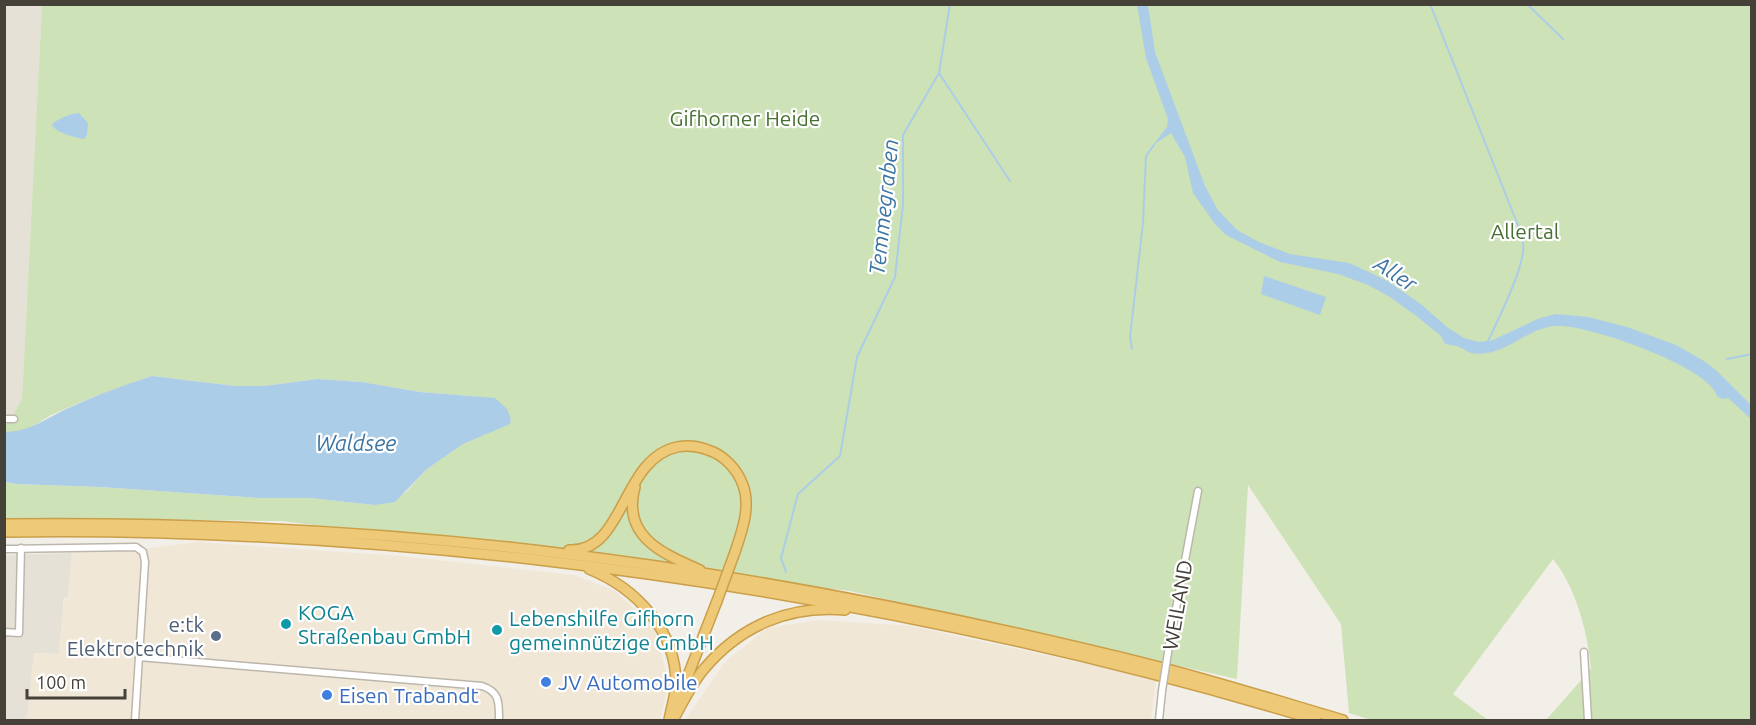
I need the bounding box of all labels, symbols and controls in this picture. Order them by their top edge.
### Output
park label: Gifhorner Heide [670,106,820,130]
water label: Temmegraben [863,138,903,276]
park label: Allertal [1491,219,1559,243]
water label: Aller [1369,250,1422,296]
water label: Waldsee [316,430,396,455]
street label: WEILAND [1157,558,1197,652]
place label: KOGA Straßenbau GmbH [298,600,471,648]
place label: Lebenshilfe Gifhorn gemeinnützige GmbH [509,606,714,654]
place label: e:tk Elektrotechnik [67,612,204,660]
marker: KOGA Straßenbau GmbH [279,617,293,631]
marker: Lebenshilfe Gifhorn gemeinnützige GmbH [490,623,504,637]
marker: e:tk Elektrotechnik [209,629,223,643]
scale bar [27,662,124,700]
place label: JV Automobile [558,670,698,694]
text: 100 m [36,672,86,692]
marker: JV Automobile [539,675,553,689]
place label: Eisen Trabandt [339,683,479,707]
marker: Eisen Trabandt [320,688,334,702]

